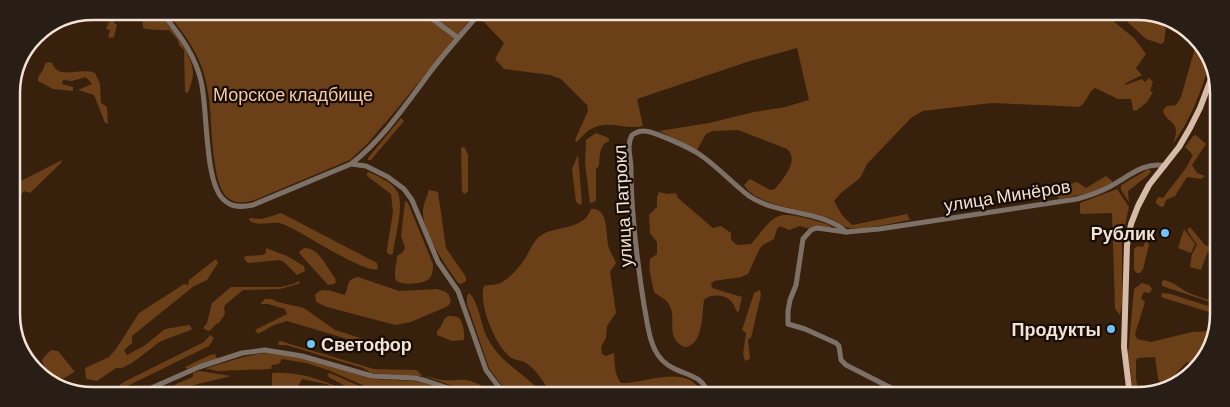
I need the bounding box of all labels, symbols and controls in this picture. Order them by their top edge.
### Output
park label: Морское кладбище [213,83,373,105]
street label: улица Патрокл [608,144,636,268]
street label: улица Минёров [942,174,1072,216]
place label: Рублик [1091,222,1156,244]
marker: Рублик [1159,227,1171,239]
place label: Продукты [1011,318,1101,340]
marker: Продукты [1105,323,1117,335]
place label: Светофор [321,333,412,355]
marker: Светофор [305,338,317,350]

